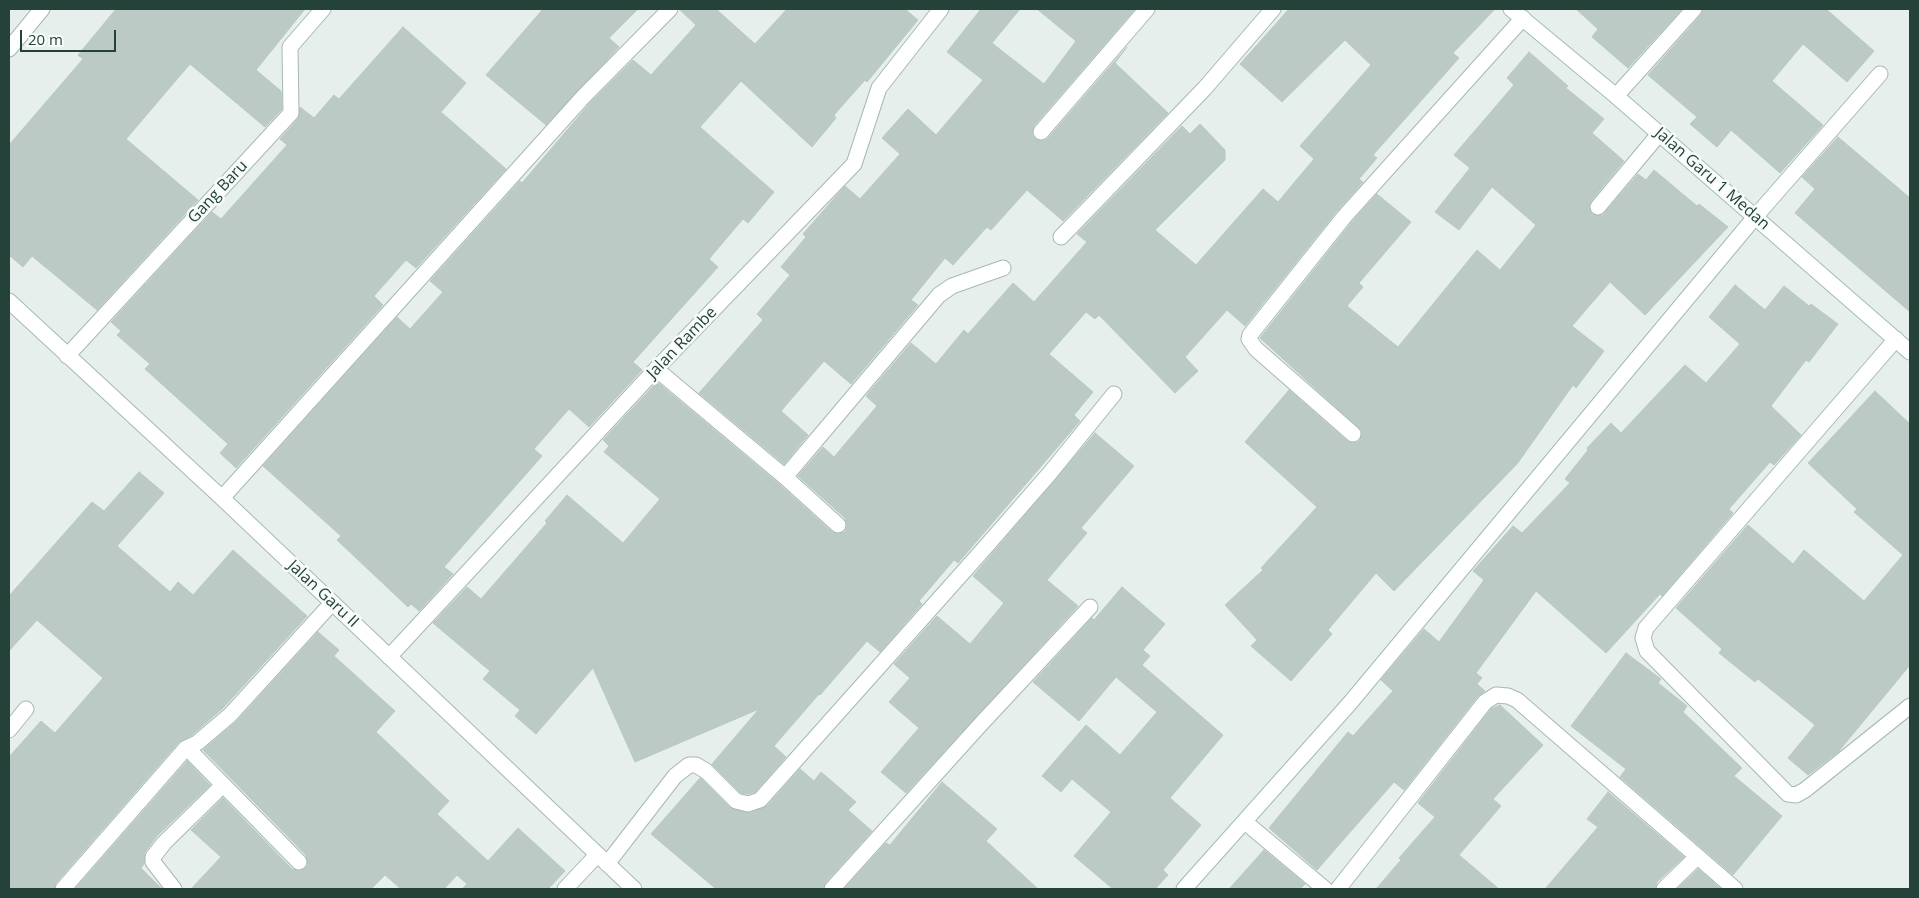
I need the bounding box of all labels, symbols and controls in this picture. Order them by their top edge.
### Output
scale bar [22,20,119,52]
text: 20 m [28,29,63,49]
street label: Jalan Garu 1 Medan [1650,124,1774,234]
street label: Gang Baru [184,157,252,227]
street label: Jalan Rambe [643,303,721,383]
street label: Jalan Garu II [284,556,362,632]

